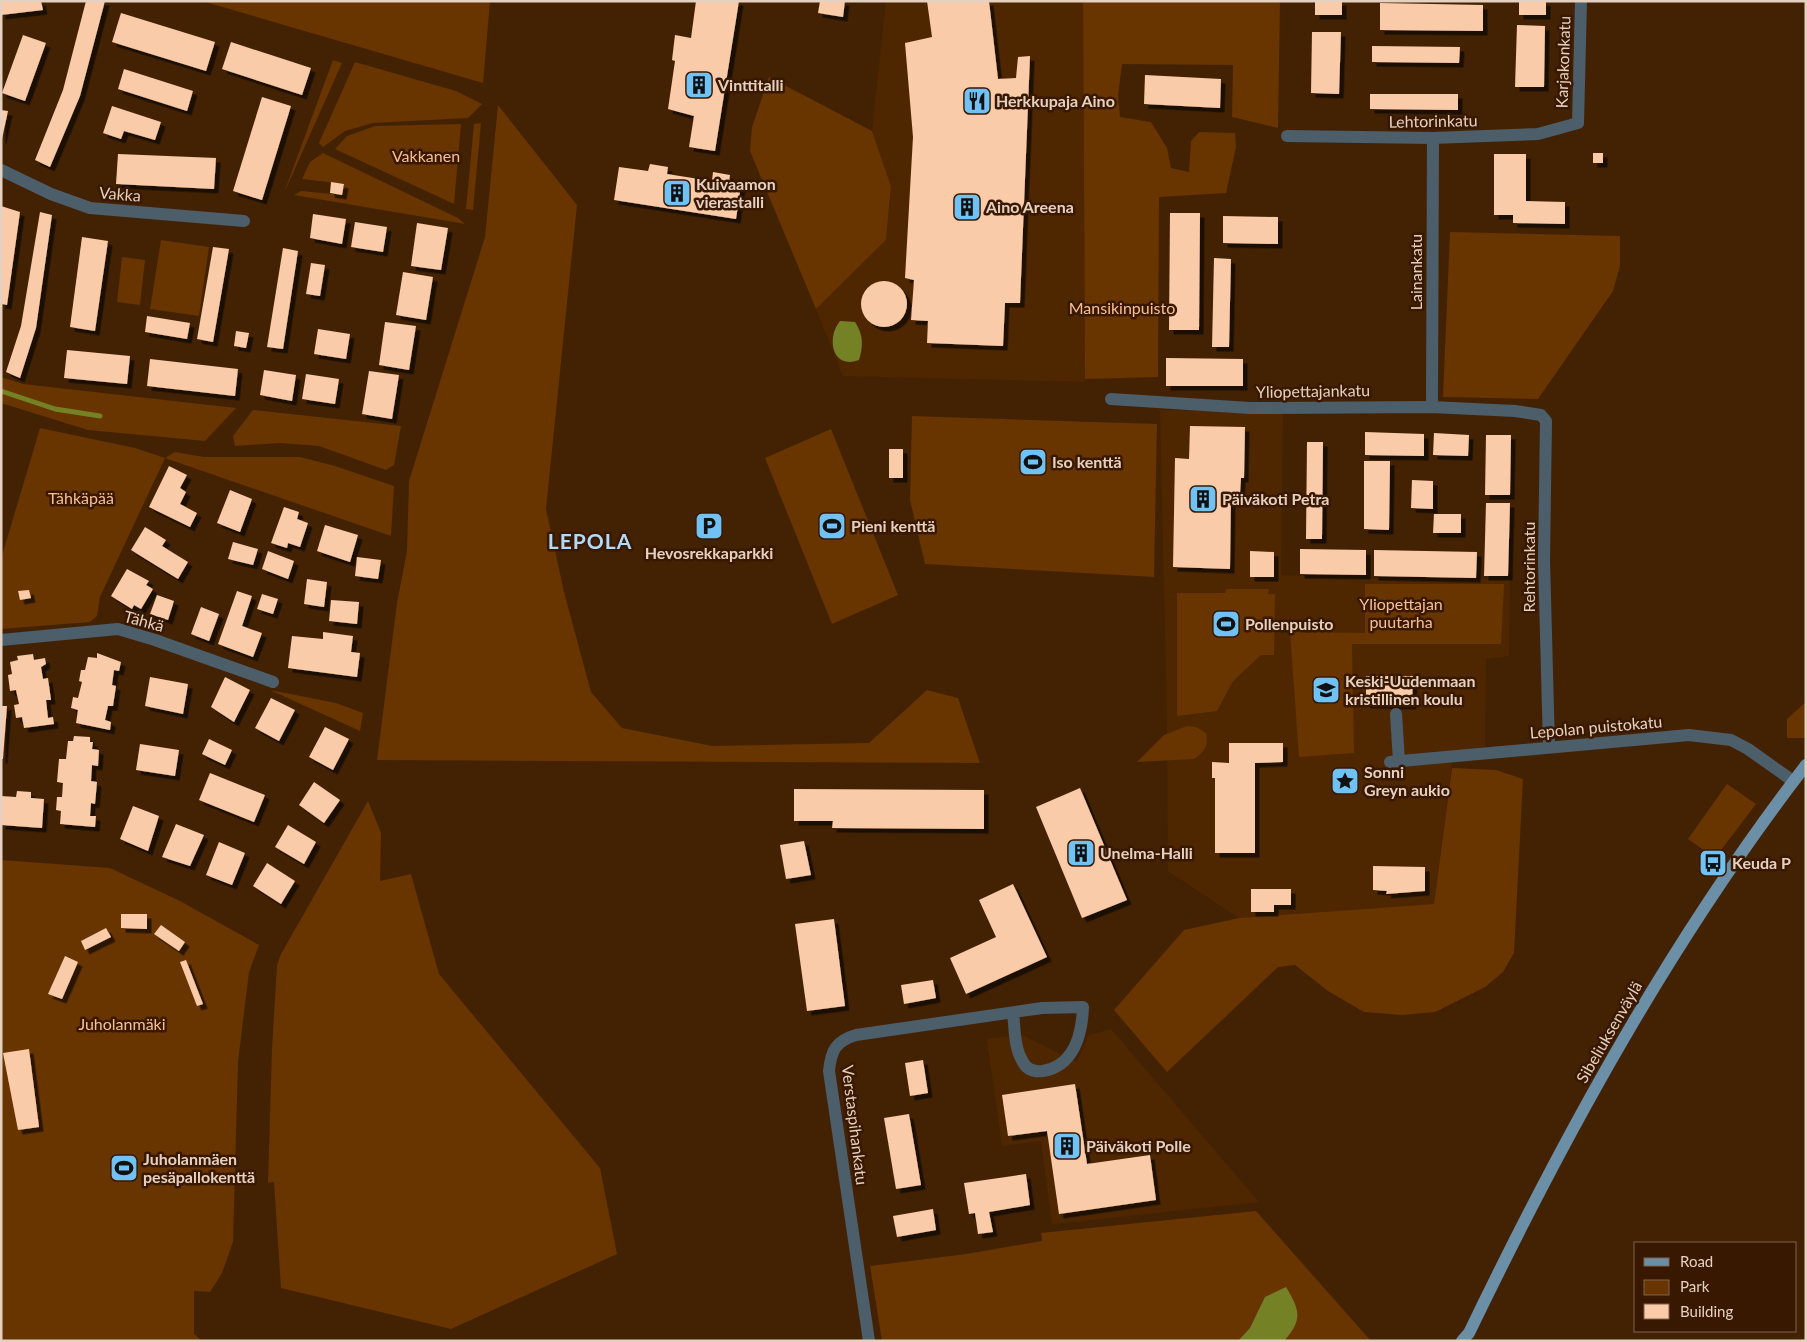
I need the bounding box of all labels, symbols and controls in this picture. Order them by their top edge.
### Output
street label: Karjakonkatu [1551,15,1574,109]
building icon: Vinttitalli [684,70,714,100]
place label: Vinttitalli [717,75,784,94]
restaurant icon: Herkkupaja Aino [962,86,992,116]
place label: Herkkupaja Aino [996,91,1115,110]
street label: Lehtorinkatu [1388,110,1478,131]
park label: Vakkanen [392,146,460,165]
place label: Kuivaamon vierastalli [696,174,776,211]
building icon: Kuivaamon vierastalli [662,178,692,208]
street label: Vakka [98,182,142,205]
building icon: Aino Areena [952,192,982,222]
place label: Aino Areena [985,197,1074,216]
street label: Lainankatu [1406,234,1425,310]
park label: Mansikinpuisto [1069,298,1175,317]
street label: Yliopettajankatu [1256,380,1370,401]
sports icon: Iso kenttä [1018,447,1048,477]
place label: Iso kenttä [1052,452,1122,471]
building icon: Päiväkoti Petra [1188,484,1218,514]
park label: Tähkäpää [48,488,114,507]
place label: Päiväkoti Petra [1222,489,1330,508]
parking icon: Hevosrekkaparkki [694,511,724,541]
sports icon: Pieni kenttä [817,511,847,541]
place label: Pieni kenttä [851,516,935,535]
street label: Rehtorinkatu [1519,522,1538,612]
district label: LEPOLA [548,528,632,553]
place label: Hevosrekkaparkki [645,543,773,562]
park label: Yliopettajan puutarha [1359,594,1443,631]
street label: Tähkä [122,606,166,635]
sports icon: Pollenpuisto [1211,609,1241,639]
place label: Pollenpuisto [1245,614,1334,633]
place label: Keski-Uudenmaan kristillinen koulu [1345,671,1476,708]
school or university icon: Keski-Uudenmaan kristillinen koulu [1311,675,1341,705]
street label: Lepolan puistokatu [1529,711,1663,742]
place label: Sonni Greyn aukio [1364,762,1450,799]
place icon: Sonni Greyn aukio [1330,766,1360,796]
building icon: Unelma-Halli [1066,838,1096,868]
place label: Unelma-Halli [1100,843,1193,862]
bus stop icon: Keuda P [1698,848,1728,878]
place label: Keuda P [1732,853,1791,872]
street label: Sibeliuksenväylä [1572,977,1645,1086]
park label: Juholanmäki [78,1014,166,1033]
street label: Verstaspihankatu [839,1064,872,1186]
building icon: Päiväkoti Polle [1052,1131,1082,1161]
place label: Päiväkoti Polle [1086,1136,1191,1155]
place label: Juholanmäen pesäpallokenttä [143,1149,255,1186]
sports icon: Juholanmäen pesäpallokenttä [109,1153,139,1183]
legend [1634,1242,1797,1332]
text: Road [1680,1252,1713,1270]
text: Park [1680,1277,1710,1295]
text: Building [1680,1302,1733,1320]

